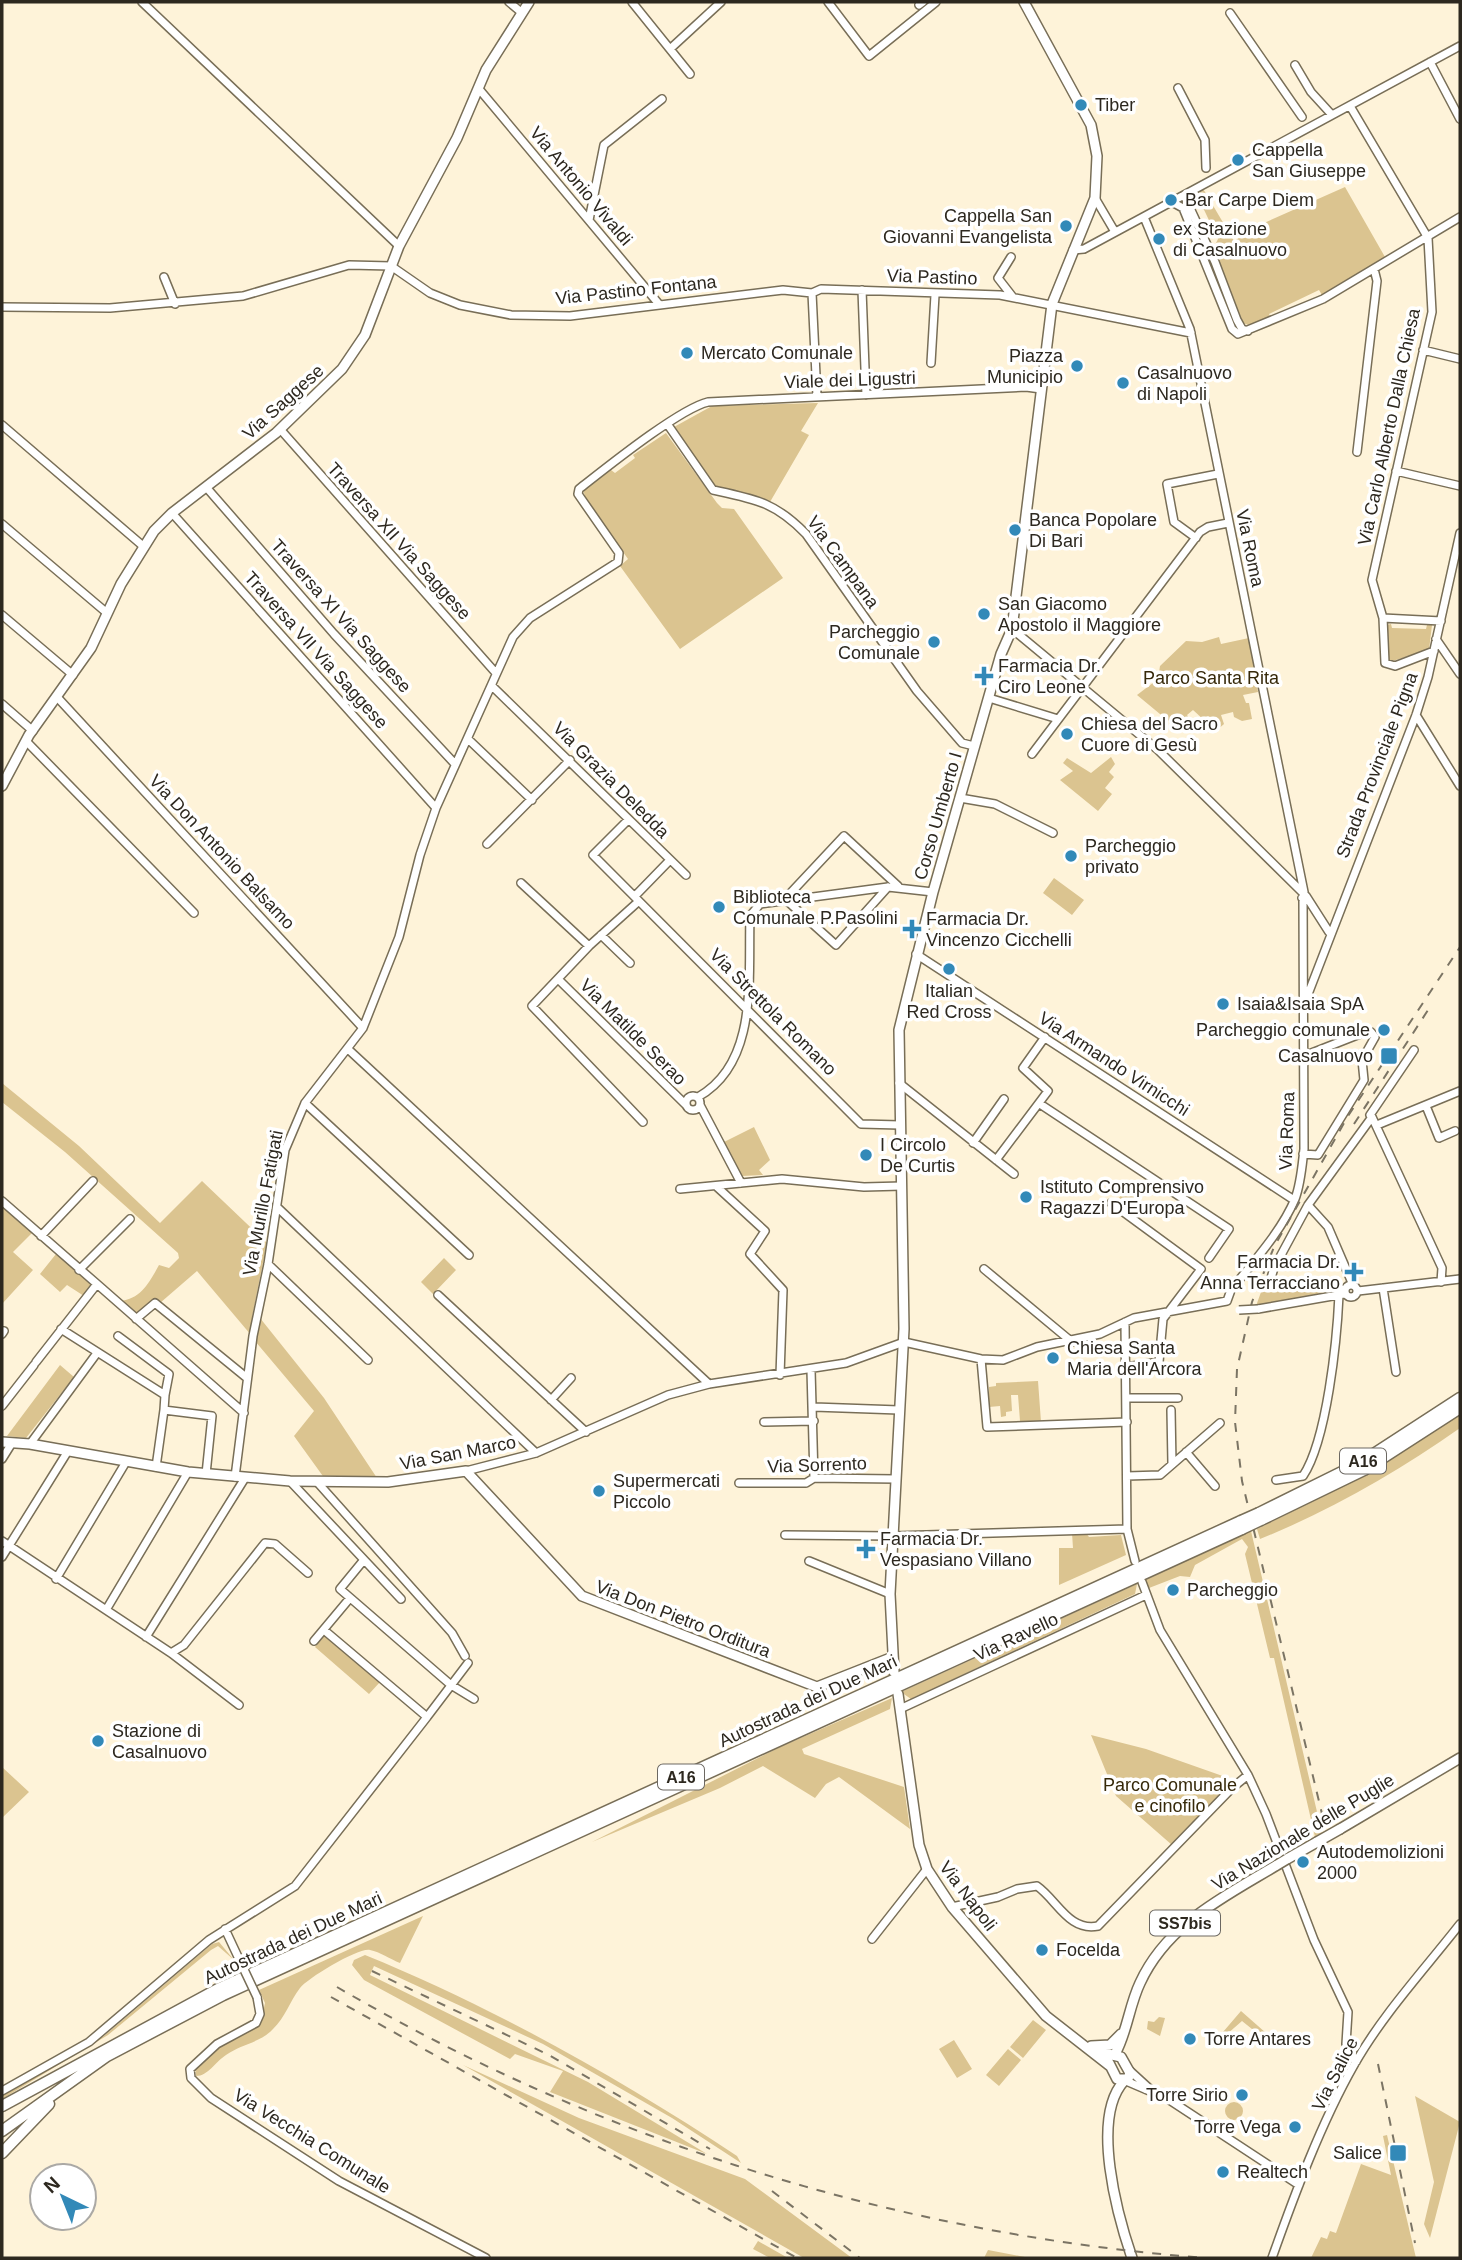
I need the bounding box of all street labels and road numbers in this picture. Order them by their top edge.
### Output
street label: Via Antonio Vivaldi [526,123,636,249]
street label: Via Pastino [886,265,978,289]
street label: Via Pastino Fontana [555,271,718,308]
street label: Via Carlo Alberto Dalla Chiesa [1354,306,1424,547]
street label: Via Saggese [238,361,328,443]
street label: Viale dei Ligustri [784,368,916,392]
street label: Traversa XII Via Saggese [323,458,475,624]
street label: Via Roma [1232,507,1268,590]
street label: Via Campana [803,512,884,613]
street label: Traversa XI Via Saggese [267,535,415,697]
street label: Traversa VII Via Saggese [240,567,392,733]
street label: Strada Provinciale Pigna [1332,668,1422,861]
street label: Via Grazia Deledda [549,718,674,843]
street label: Corso Umberto I [910,750,966,882]
street label: Via Don Antonio Balsamo [145,771,299,933]
street label: Via Strettola Romano [706,945,840,1079]
street label: Via Matilde Serao [576,975,690,1089]
street label: Via Armando Virnicchi [1035,1008,1193,1120]
street label: Via Roma [1276,1090,1298,1171]
street label: Via Murillo Fatigati [239,1129,287,1277]
street label: Via San Marco [398,1432,518,1474]
road number: A16 [1340,1448,1386,1474]
street label: Via Sorrento [767,1453,867,1477]
street label: Via Don Pietro Orditura [593,1576,774,1662]
street label: Via Ravello [971,1609,1061,1665]
street label: Autostrada dei Due Mari [716,1651,900,1751]
road number: A16 [658,1764,704,1790]
street label: Via Nazionale delle Puglie [1208,1770,1398,1894]
street label: Via Napoli [935,1857,1001,1935]
street label: Autostrada dei Due Mari [201,1888,385,1988]
road number: SS7bis [1150,1910,1220,1936]
street label: Via Salice [1308,2034,1362,2114]
street label: Via Vecchia Comunale [230,2085,394,2197]

